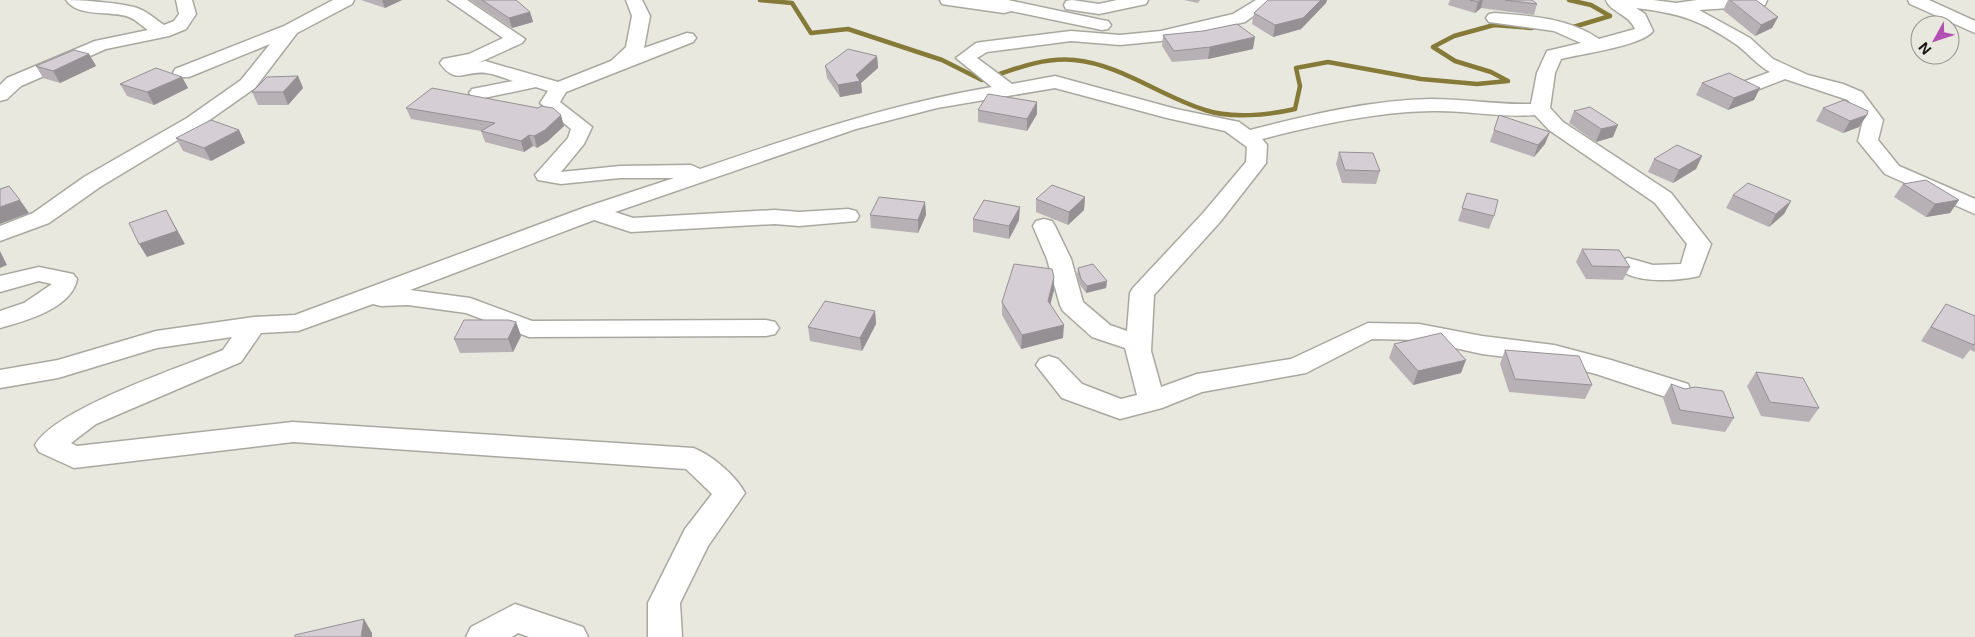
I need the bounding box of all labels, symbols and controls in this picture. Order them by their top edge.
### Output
north arrow [1910,15,1960,65]
text: N [1915,39,1935,58]

